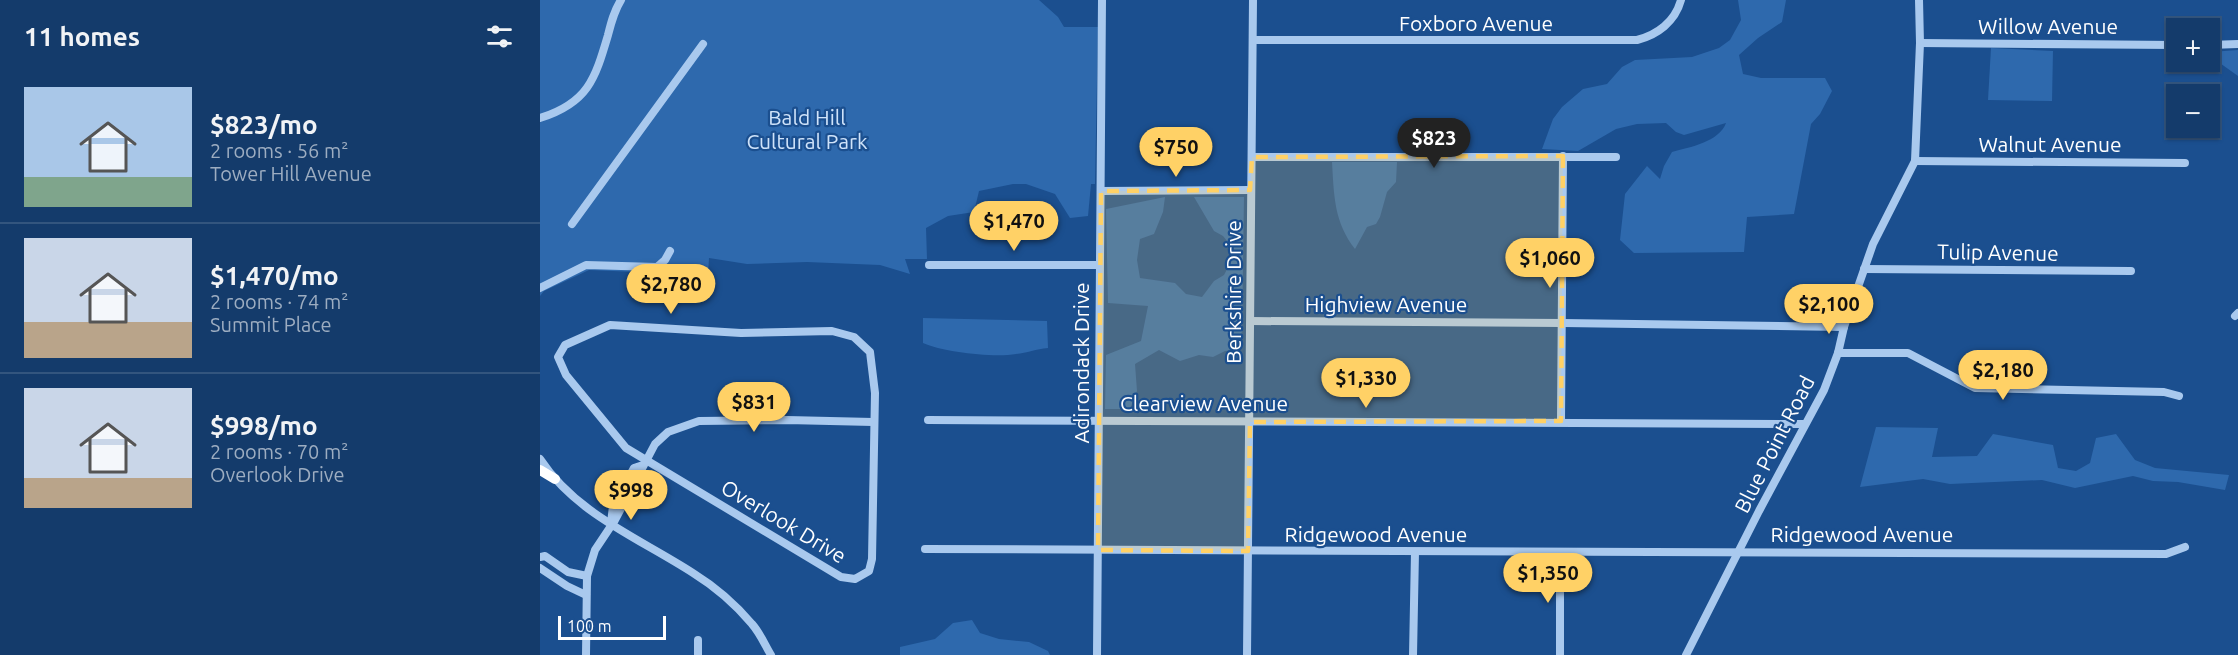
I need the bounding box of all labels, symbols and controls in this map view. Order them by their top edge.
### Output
street label: Foxboro Avenue [1399,11,1553,35]
street label: Willow Avenue [1978,14,2118,38]
map controls [2166,18,2220,138]
button: + [2166,18,2220,72]
icon: filters [483,20,516,53]
text: 11 homes [24,22,140,51]
button: − [2166,84,2220,138]
park label: Bald Hill Cultural Park [746,105,868,153]
text: $823/mo [210,110,318,139]
icon: home [72,111,144,183]
pin: $823 [1398,118,1470,169]
text: $823 [1411,126,1457,149]
pin: $750 [1140,127,1212,178]
street label: Walnut Avenue [1978,132,2122,156]
text: $750 [1153,135,1199,158]
text: 2 rooms · 56 m² [210,139,348,162]
text: Tower Hill Avenue [210,162,372,185]
pin: $1,470 [965,201,1063,252]
text: $1,470 [983,209,1045,232]
street label: Berkshire Drive [1221,220,1245,364]
pin: $1,060 [1501,238,1599,289]
street label: Tulip Avenue [1937,239,2059,265]
text: $1,060 [1519,246,1581,269]
text: $1,470/mo [210,261,339,290]
icon: home [72,262,144,334]
pin: $2,780 [622,264,720,315]
text: $2,780 [640,272,702,295]
street label: Adirondack Drive [1069,282,1093,444]
pin: $2,100 [1780,284,1878,335]
text: 2 rooms · 74 m² [210,290,348,313]
street label: Highview Avenue [1305,292,1467,316]
text: $2,100 [1798,292,1860,315]
text: Summit Place [210,313,332,336]
pin: $2,180 [1954,350,2052,401]
pin: $1,330 [1317,358,1415,409]
text: $2,180 [1972,358,2034,381]
text: $1,330 [1335,366,1397,389]
street label: Blue Point Road [1729,372,1819,516]
pin: $831 [718,382,790,433]
text: $831 [731,390,777,413]
street label: Clearview Avenue [1120,391,1288,415]
text: $998/mo [210,411,318,440]
icon: home [72,412,144,484]
text: 2 rooms · 70 m² [210,440,348,463]
text: Overlook Drive [210,463,344,486]
pin: $998 [595,470,667,521]
street label: Overlook Drive [717,474,851,568]
text: $998 [608,478,654,501]
street label: Ridgewood Avenue [1285,522,1467,546]
street label: Ridgewood Avenue [1771,522,1953,546]
pin: $1,350 [1499,553,1597,604]
text: $1,350 [1517,561,1579,584]
scale bar [558,613,666,640]
text: 100 m [567,617,612,635]

